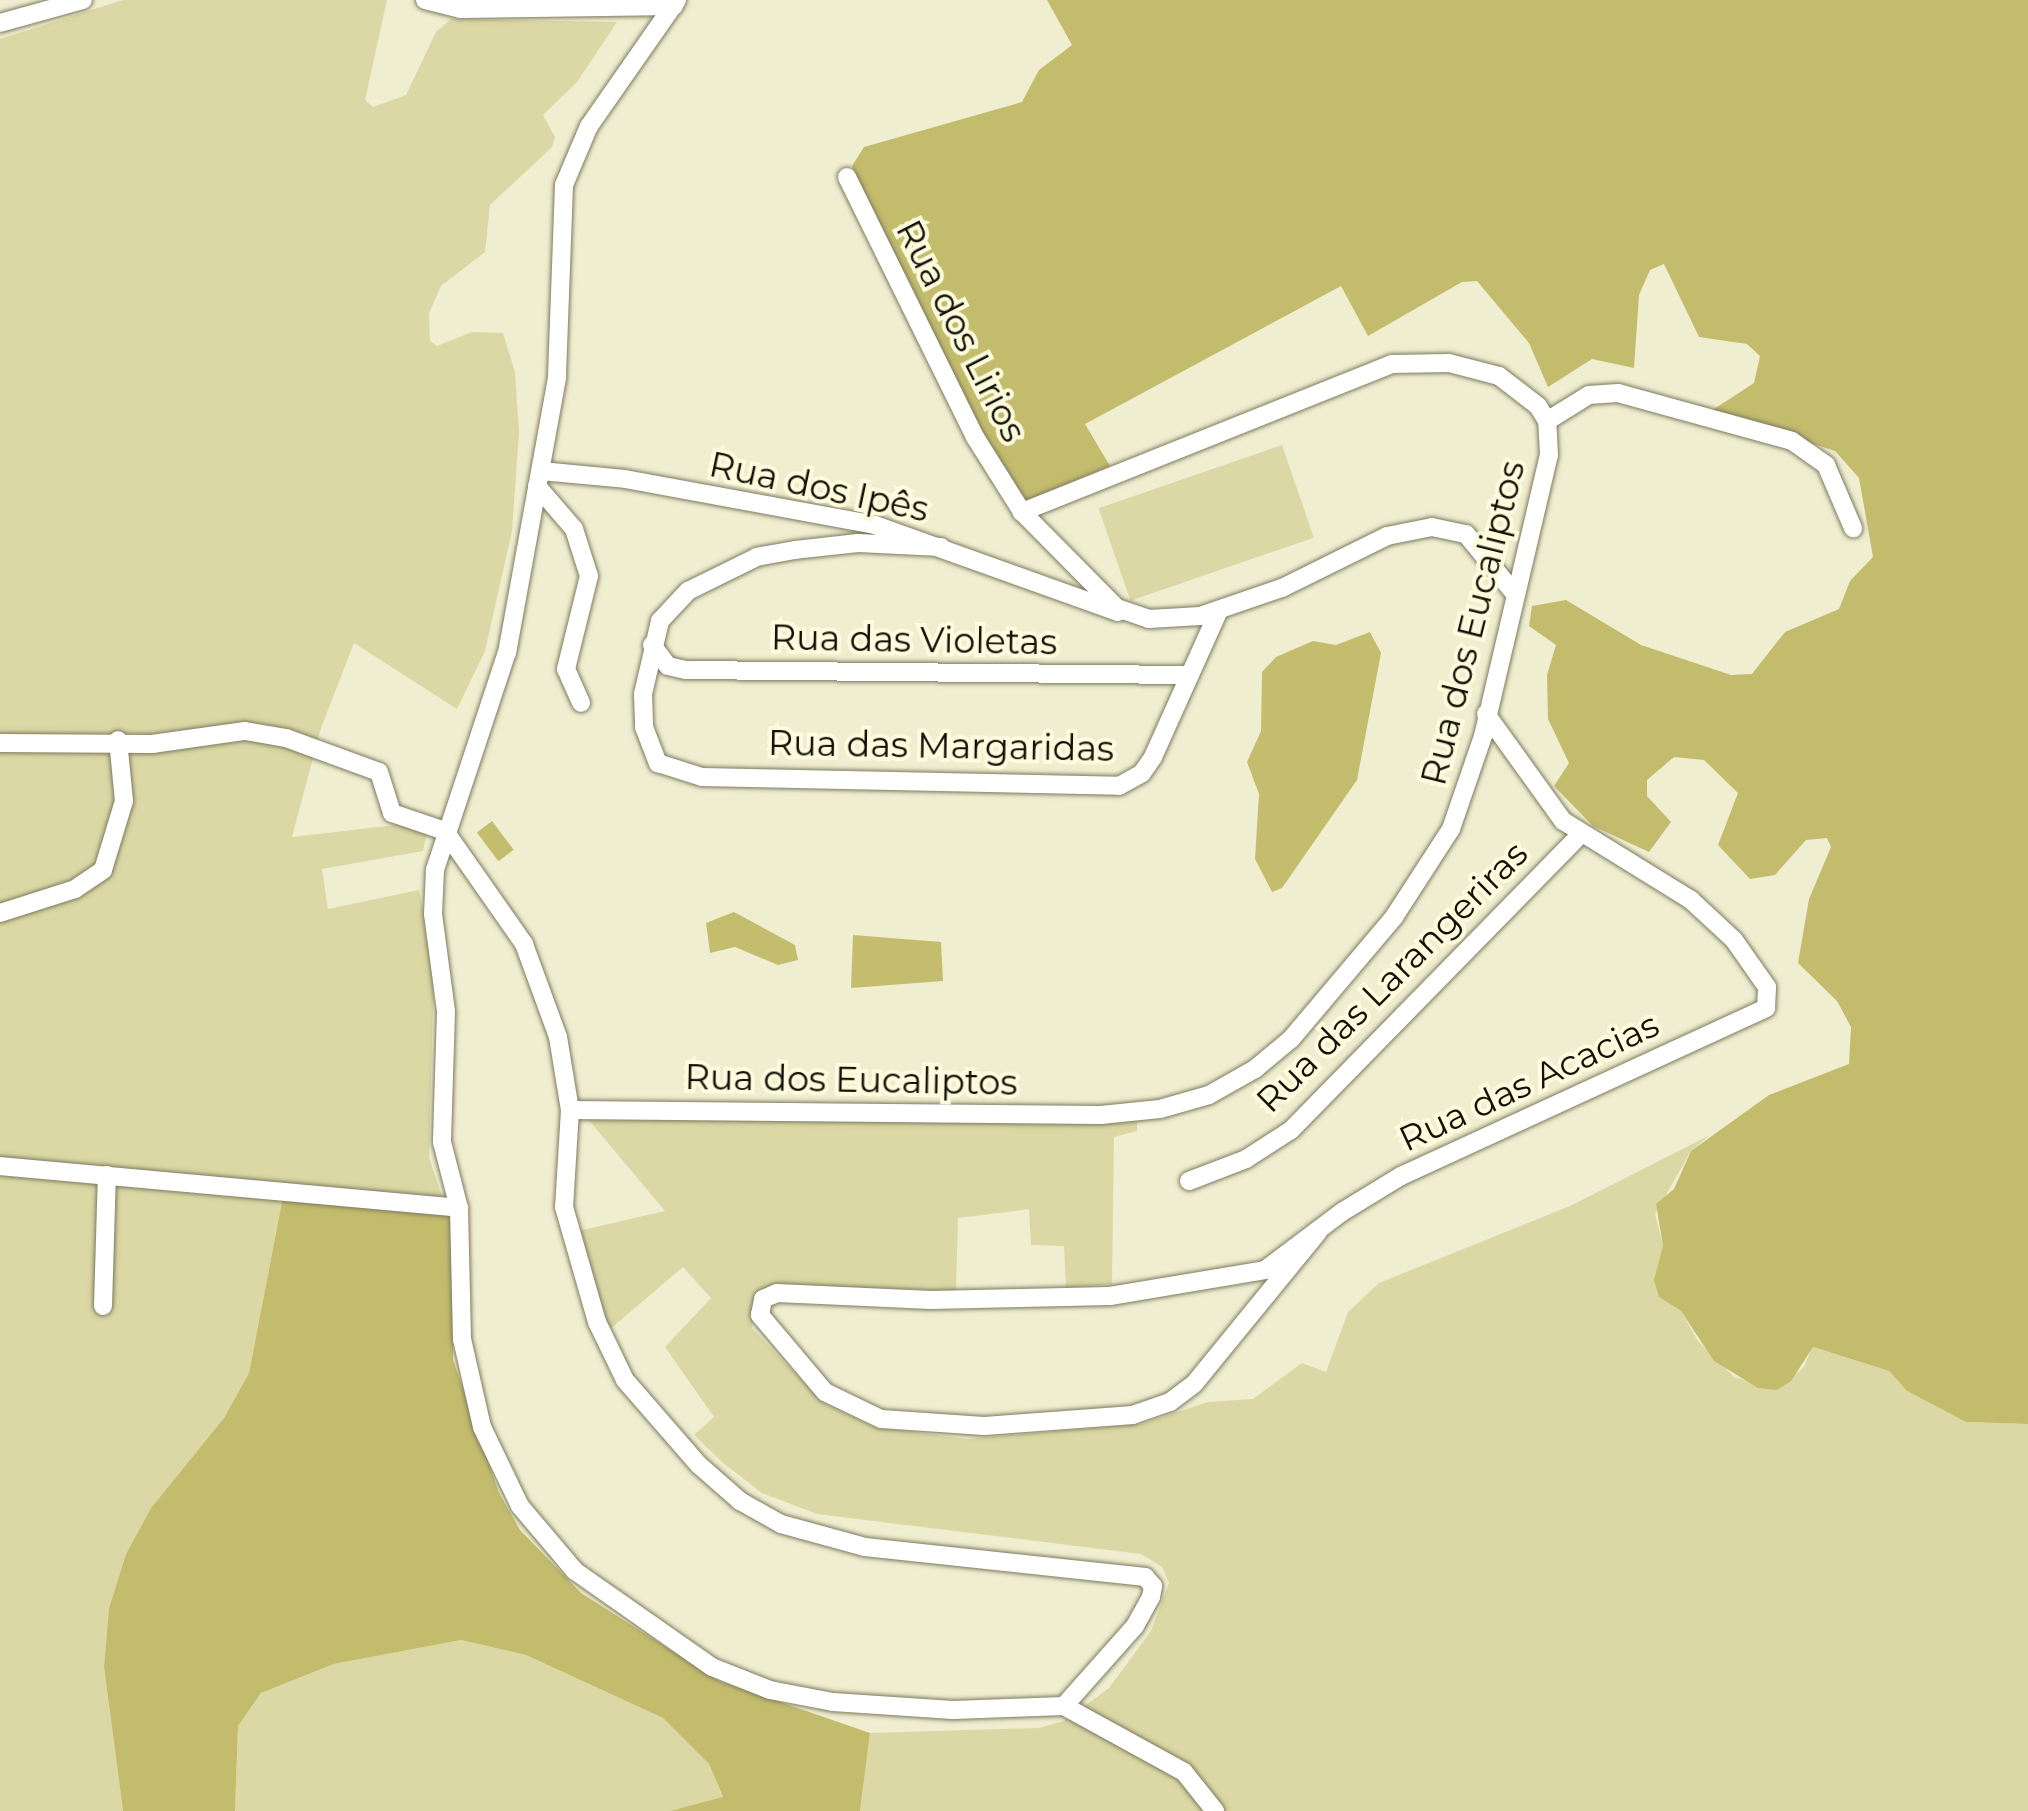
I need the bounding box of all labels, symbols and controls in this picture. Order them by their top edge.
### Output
street label: Rua dos Lirios [887,213,1035,449]
street label: Rua dos Ipês [706,443,932,531]
street label: Rua dos Eucaliptos [1412,456,1534,790]
street label: Rua das Violetas [771,617,1057,663]
street label: Rua das Margaridas [768,722,1114,770]
street label: Rua das Larangeriras [1248,833,1536,1121]
street label: Rua das Acacias [1393,1004,1665,1160]
street label: Rua dos Eucaliptos [684,1056,1018,1104]

